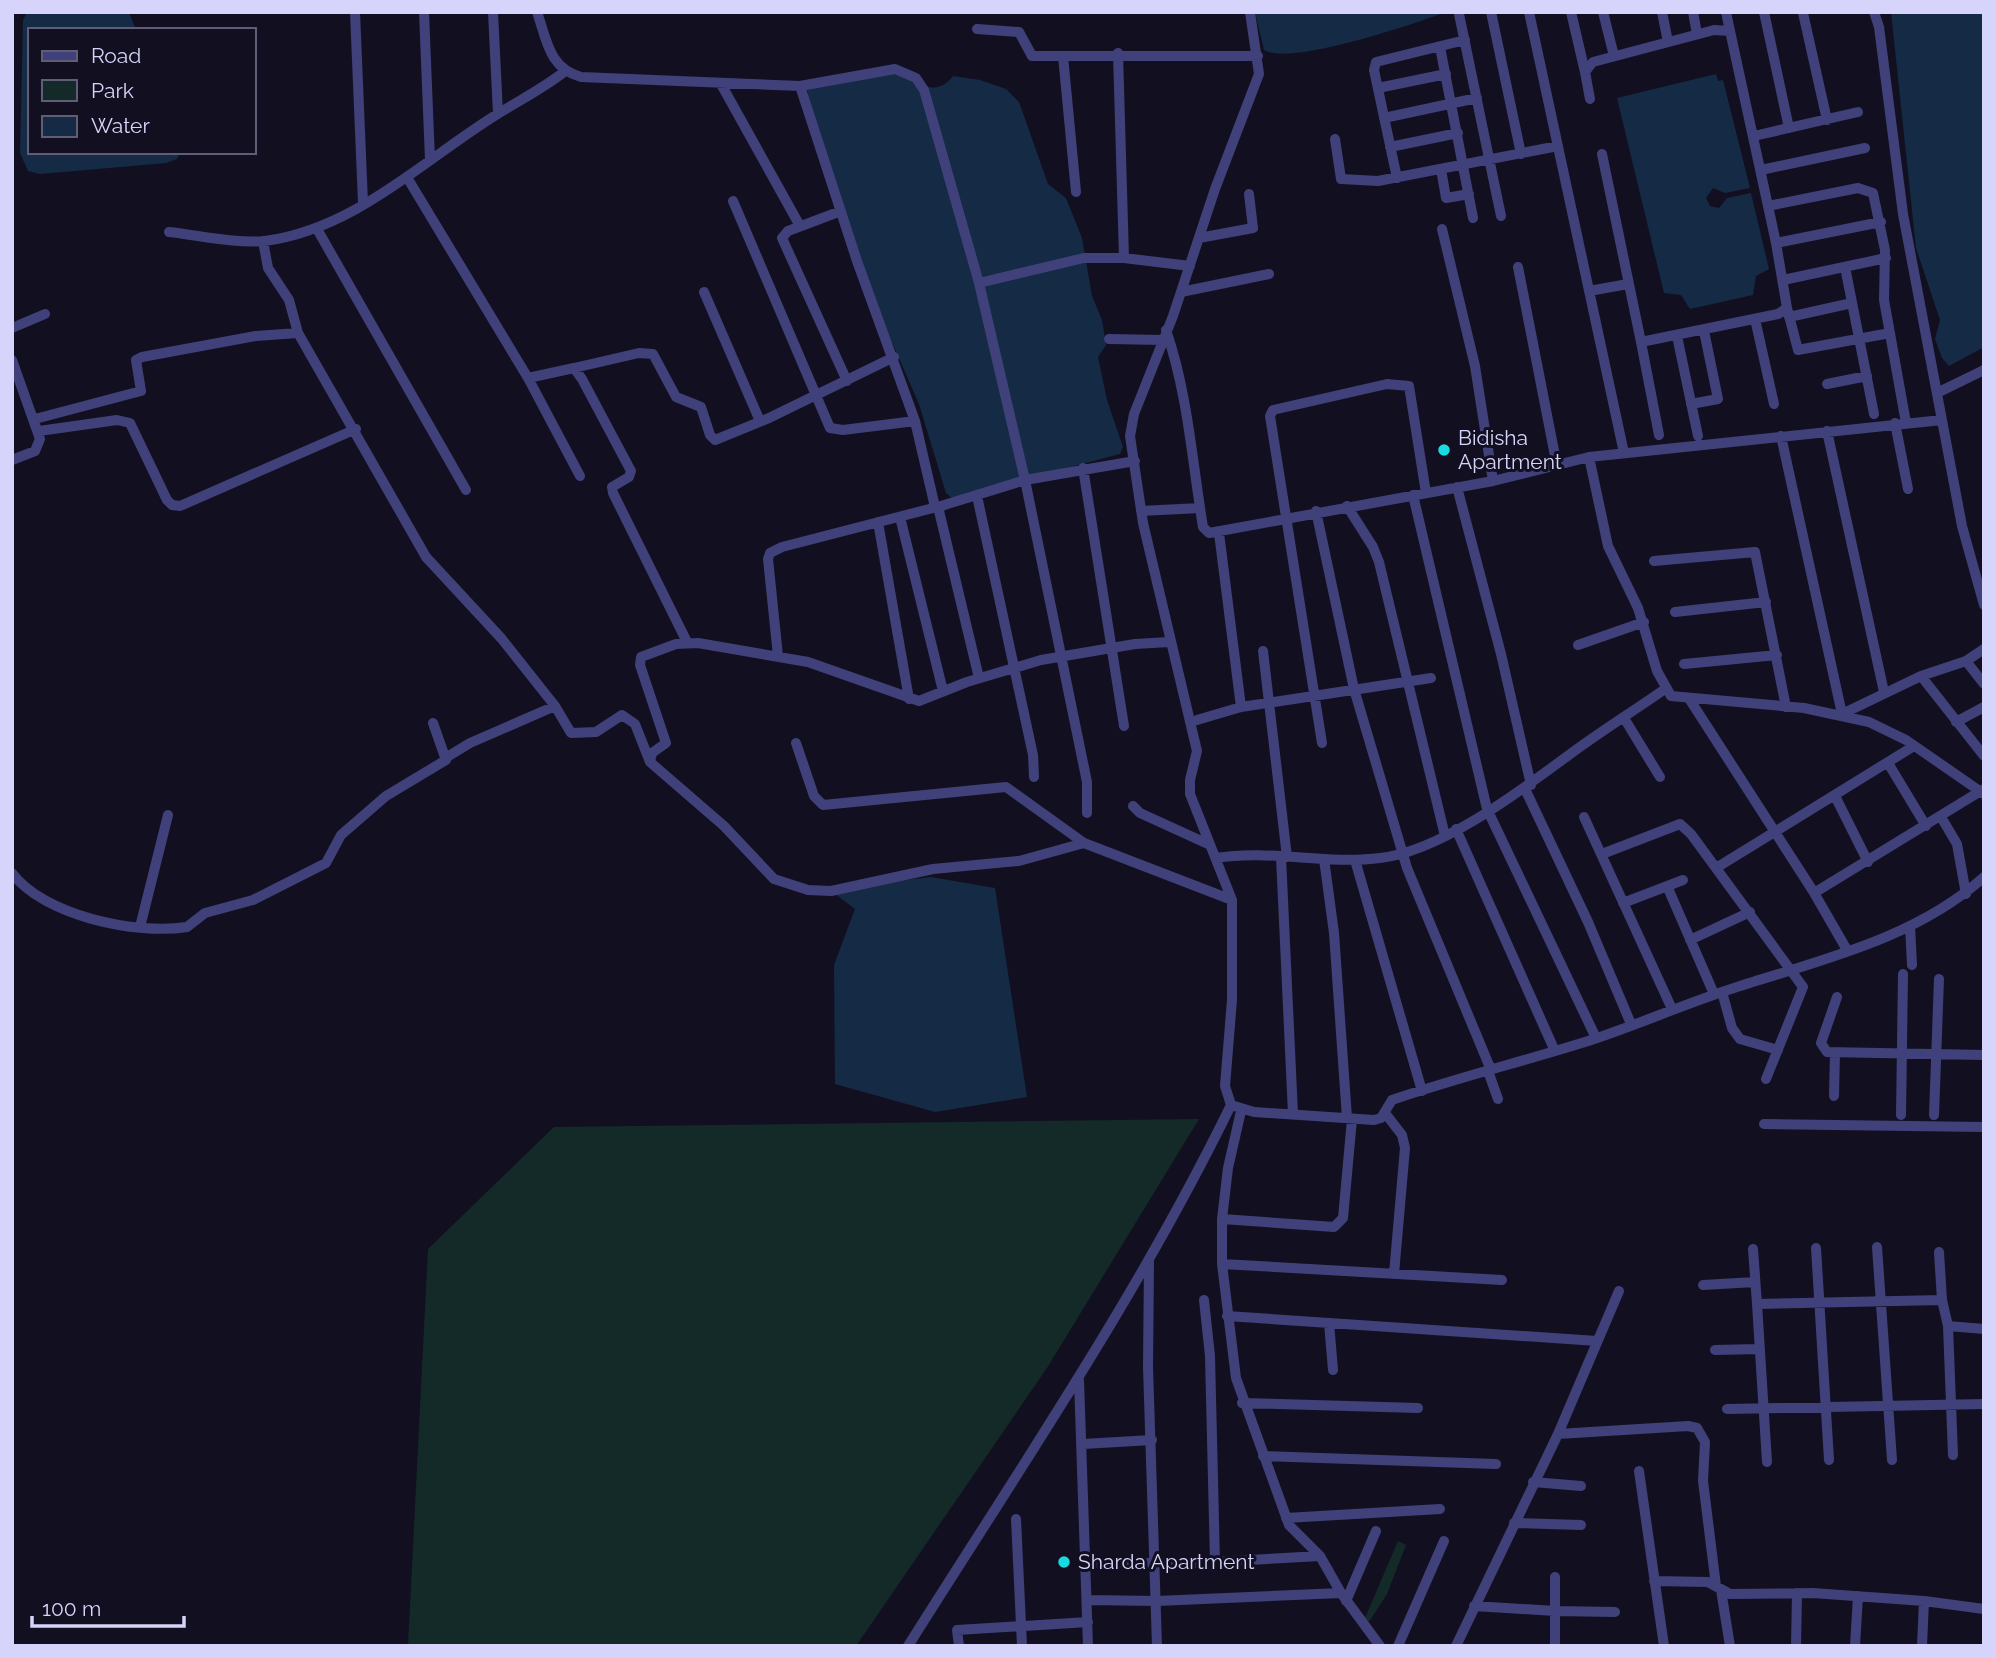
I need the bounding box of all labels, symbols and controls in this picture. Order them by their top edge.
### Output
legend [28,28,256,154]
text: Road [91,43,141,68]
text: Park [91,78,134,103]
text: Water [91,113,150,138]
place label: Bidisha Apartment [1458,425,1562,474]
marker: Bidisha Apartment [1436,442,1452,458]
place label: Sharda Apartment [1078,1549,1255,1574]
marker: Sharda Apartment [1056,1554,1072,1570]
scale bar [32,1584,184,1628]
text: 100 m [42,1596,101,1621]

